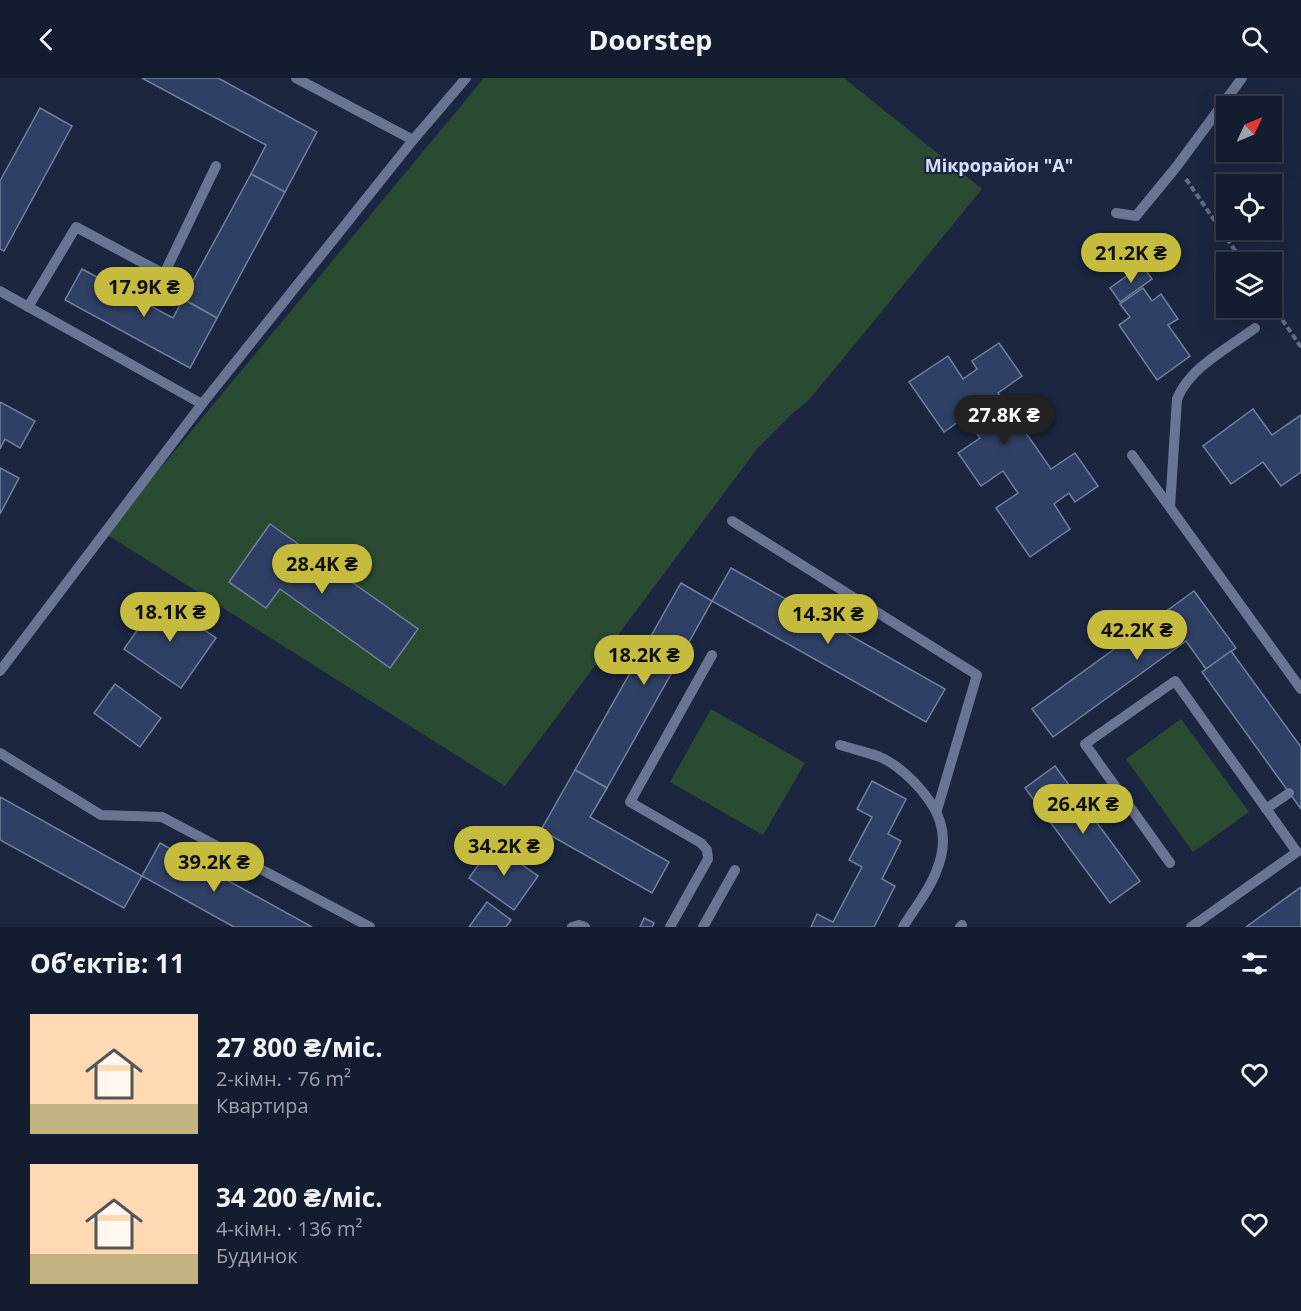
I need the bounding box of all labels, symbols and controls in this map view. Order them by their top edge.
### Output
text: Doorstep [589,21,712,58]
icon: back [30,23,63,56]
icon: search [1238,23,1271,56]
north arrow [1216,96,1282,162]
map controls [1216,96,1282,318]
district label: Мікрорайон "А" [925,153,1073,177]
button: locate [1216,174,1282,240]
pin: 21.2K ₴ [1076,233,1186,284]
text: 21.2K ₴ [1095,239,1167,266]
button: layers [1216,252,1282,318]
pin: 17.9K ₴ [89,267,199,318]
text: 17.9K ₴ [108,273,180,300]
pin: 27.8K ₴ [949,395,1059,446]
text: 27.8K ₴ [968,401,1040,428]
pin: 28.4K ₴ [267,544,377,595]
text: 28.4K ₴ [286,550,358,577]
pin: 18.1K ₴ [115,592,225,643]
pin: 14.3K ₴ [773,594,883,645]
text: 18.1K ₴ [134,598,206,625]
text: 14.3K ₴ [792,600,864,627]
pin: 42.2K ₴ [1082,610,1192,661]
text: 42.2K ₴ [1101,616,1173,643]
pin: 18.2K ₴ [589,635,699,686]
text: 18.2K ₴ [608,641,680,668]
pin: 26.4K ₴ [1028,784,1138,835]
text: 26.4K ₴ [1047,790,1119,817]
pin: 34.2K ₴ [449,826,559,877]
text: 34.2K ₴ [468,832,540,859]
pin: 39.2K ₴ [159,842,269,893]
text: 39.2K ₴ [178,848,250,875]
text: Об’єктів: 11 [30,945,185,981]
icon: filters [1238,947,1271,980]
text: 27 800 ₴/міс. [216,1029,383,1065]
icon: home [78,1038,150,1110]
icon: heart [1238,1058,1271,1091]
text: 2-кімн. · 76 m² [216,1065,351,1092]
text: Квартира [216,1092,309,1119]
text: 34 200 ₴/міс. [216,1179,383,1215]
icon: home [78,1188,150,1260]
icon: heart [1238,1208,1271,1241]
text: 4-кімн. · 136 m² [216,1215,362,1242]
text: Будинок [216,1242,297,1269]

